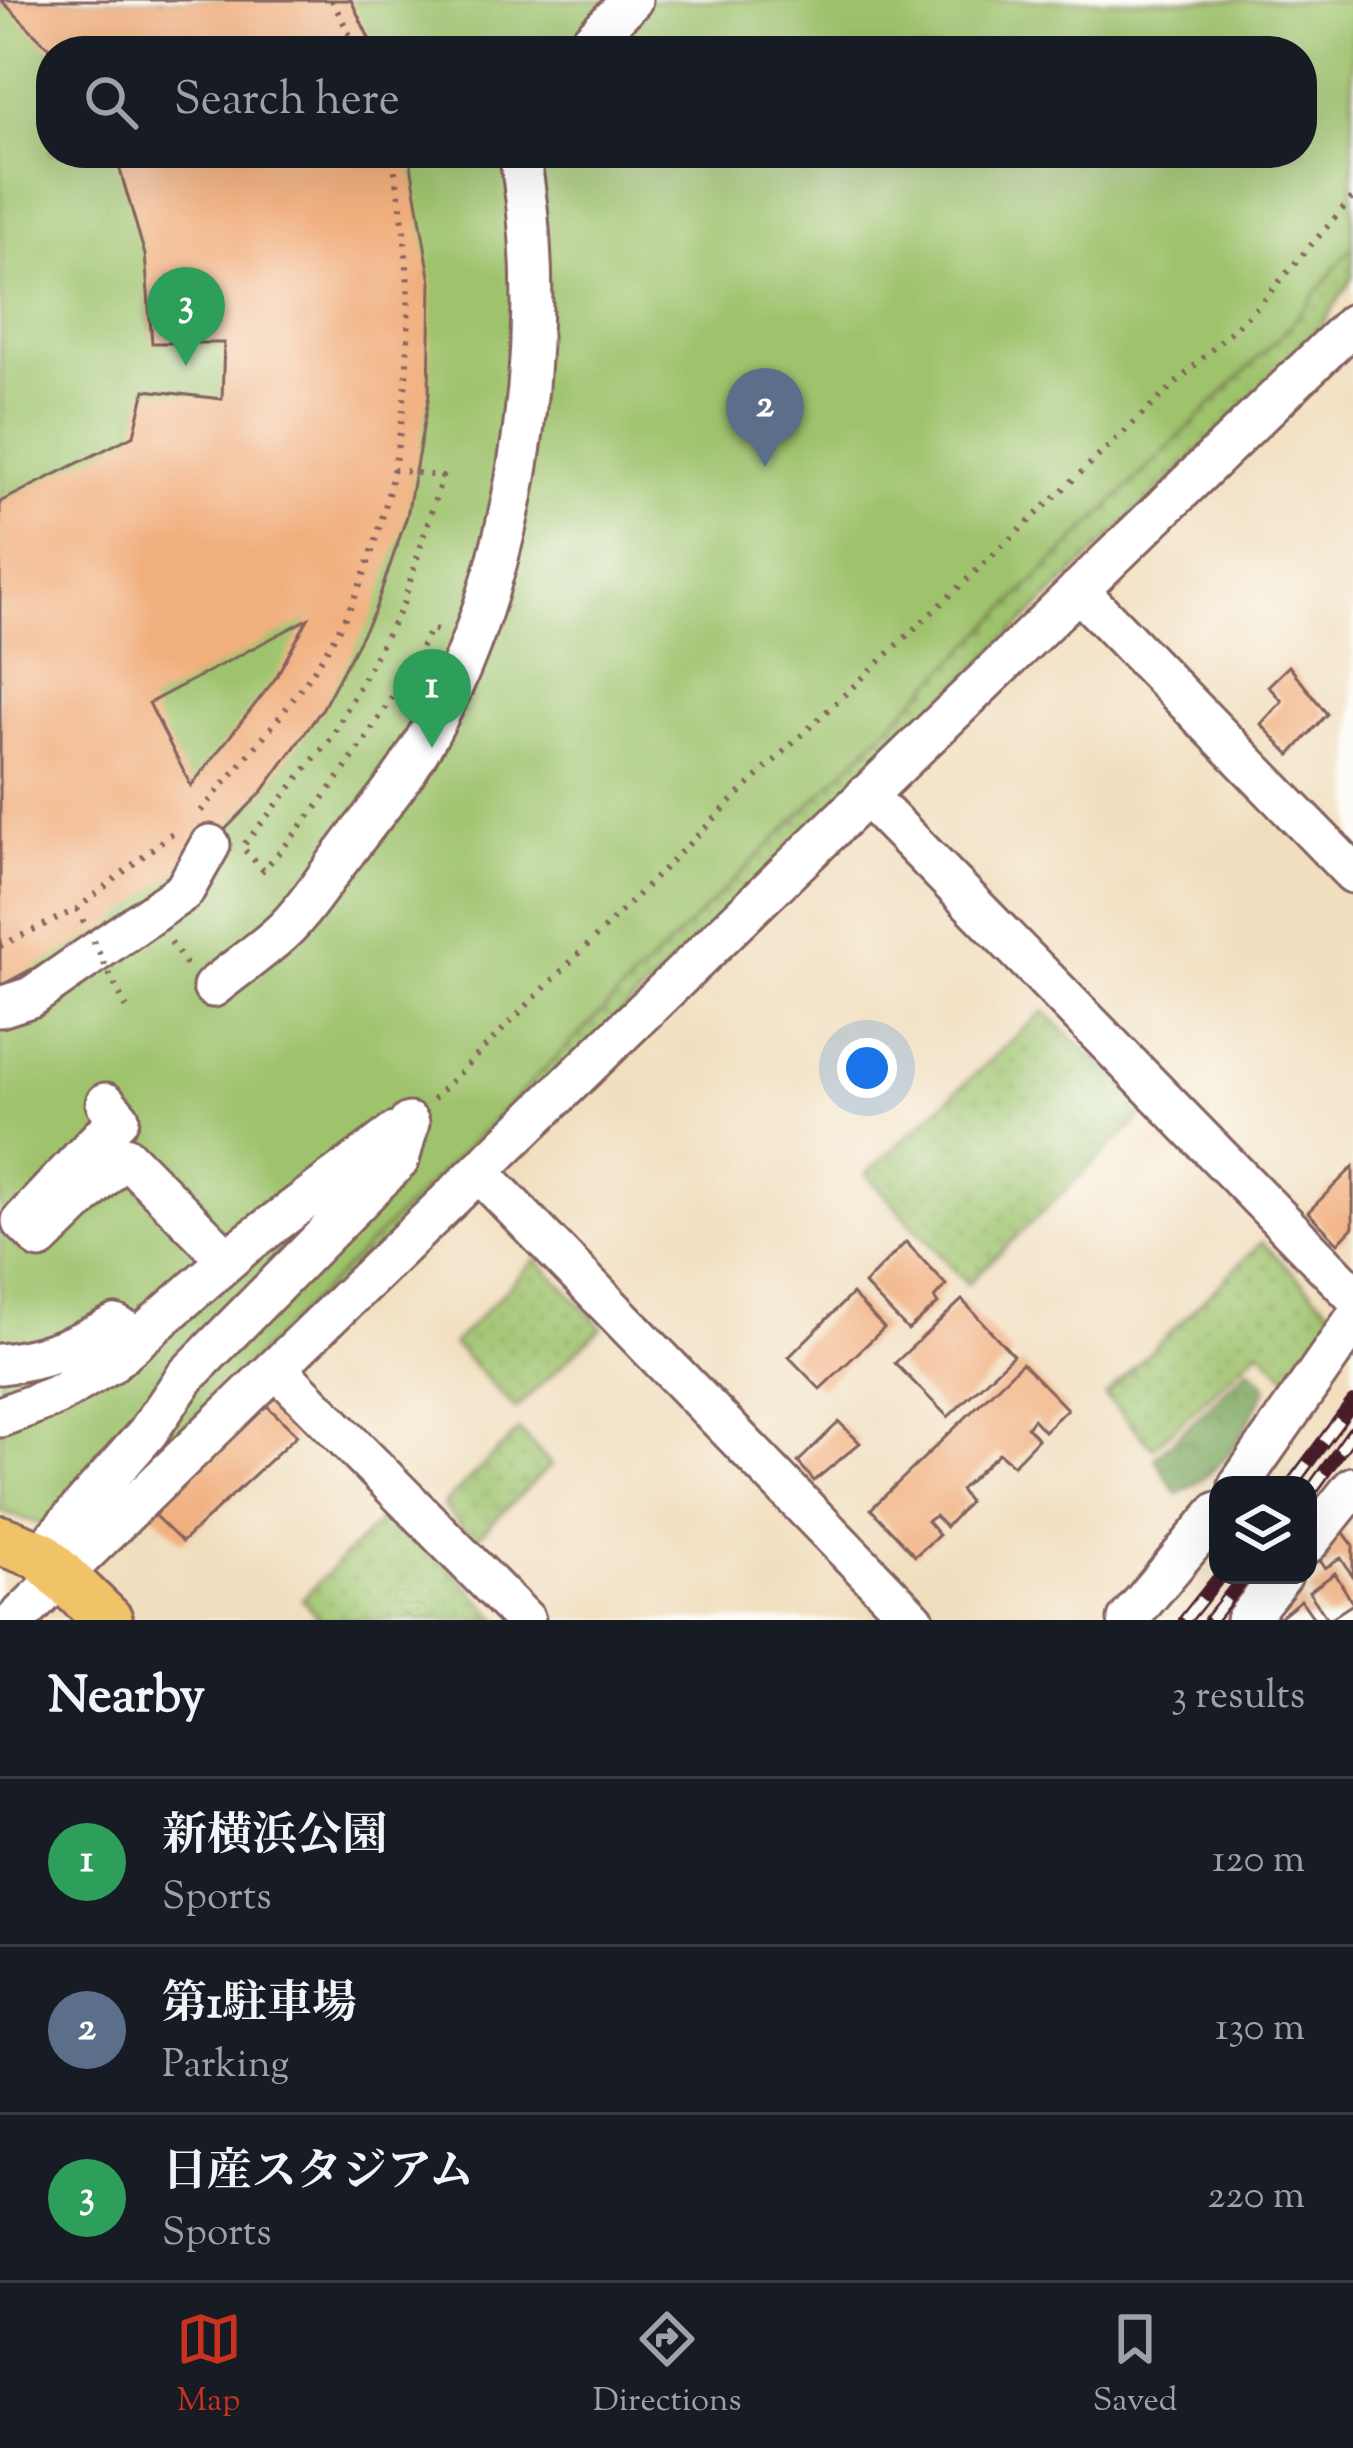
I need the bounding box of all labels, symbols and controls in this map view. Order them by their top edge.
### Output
search box [36,36,1317,168]
icon: search [78,69,144,135]
text: Search here [174,70,400,135]
pin: 3 [147,267,225,366]
pin: 2 [726,368,804,467]
pin: 1 [393,649,471,748]
your location [837,1038,897,1098]
map controls [1209,1476,1317,1584]
button: layers [1209,1476,1317,1584]
text: Nearby [48,1662,205,1735]
text: 3 results [1171,1670,1305,1726]
text: 新横浜公園 [162,1806,387,1871]
text: 1 [80,1834,94,1890]
text: 120 m [1212,1834,1305,1890]
text: Sports [162,1871,272,1927]
text: 第1駐車場 [162,1974,357,2039]
text: 2 [78,2002,96,2058]
text: 130 m [1215,2002,1305,2058]
text: Parking [162,2039,289,2095]
text: 日産スタジアム [162,2142,474,2207]
text: 3 [79,2170,95,2226]
text: 220 m [1207,2170,1305,2226]
text: Sports [162,2207,272,2263]
tab: Map [176,2306,242,2426]
tab: Directions [593,2306,742,2426]
tab: Saved [1093,2306,1177,2426]

